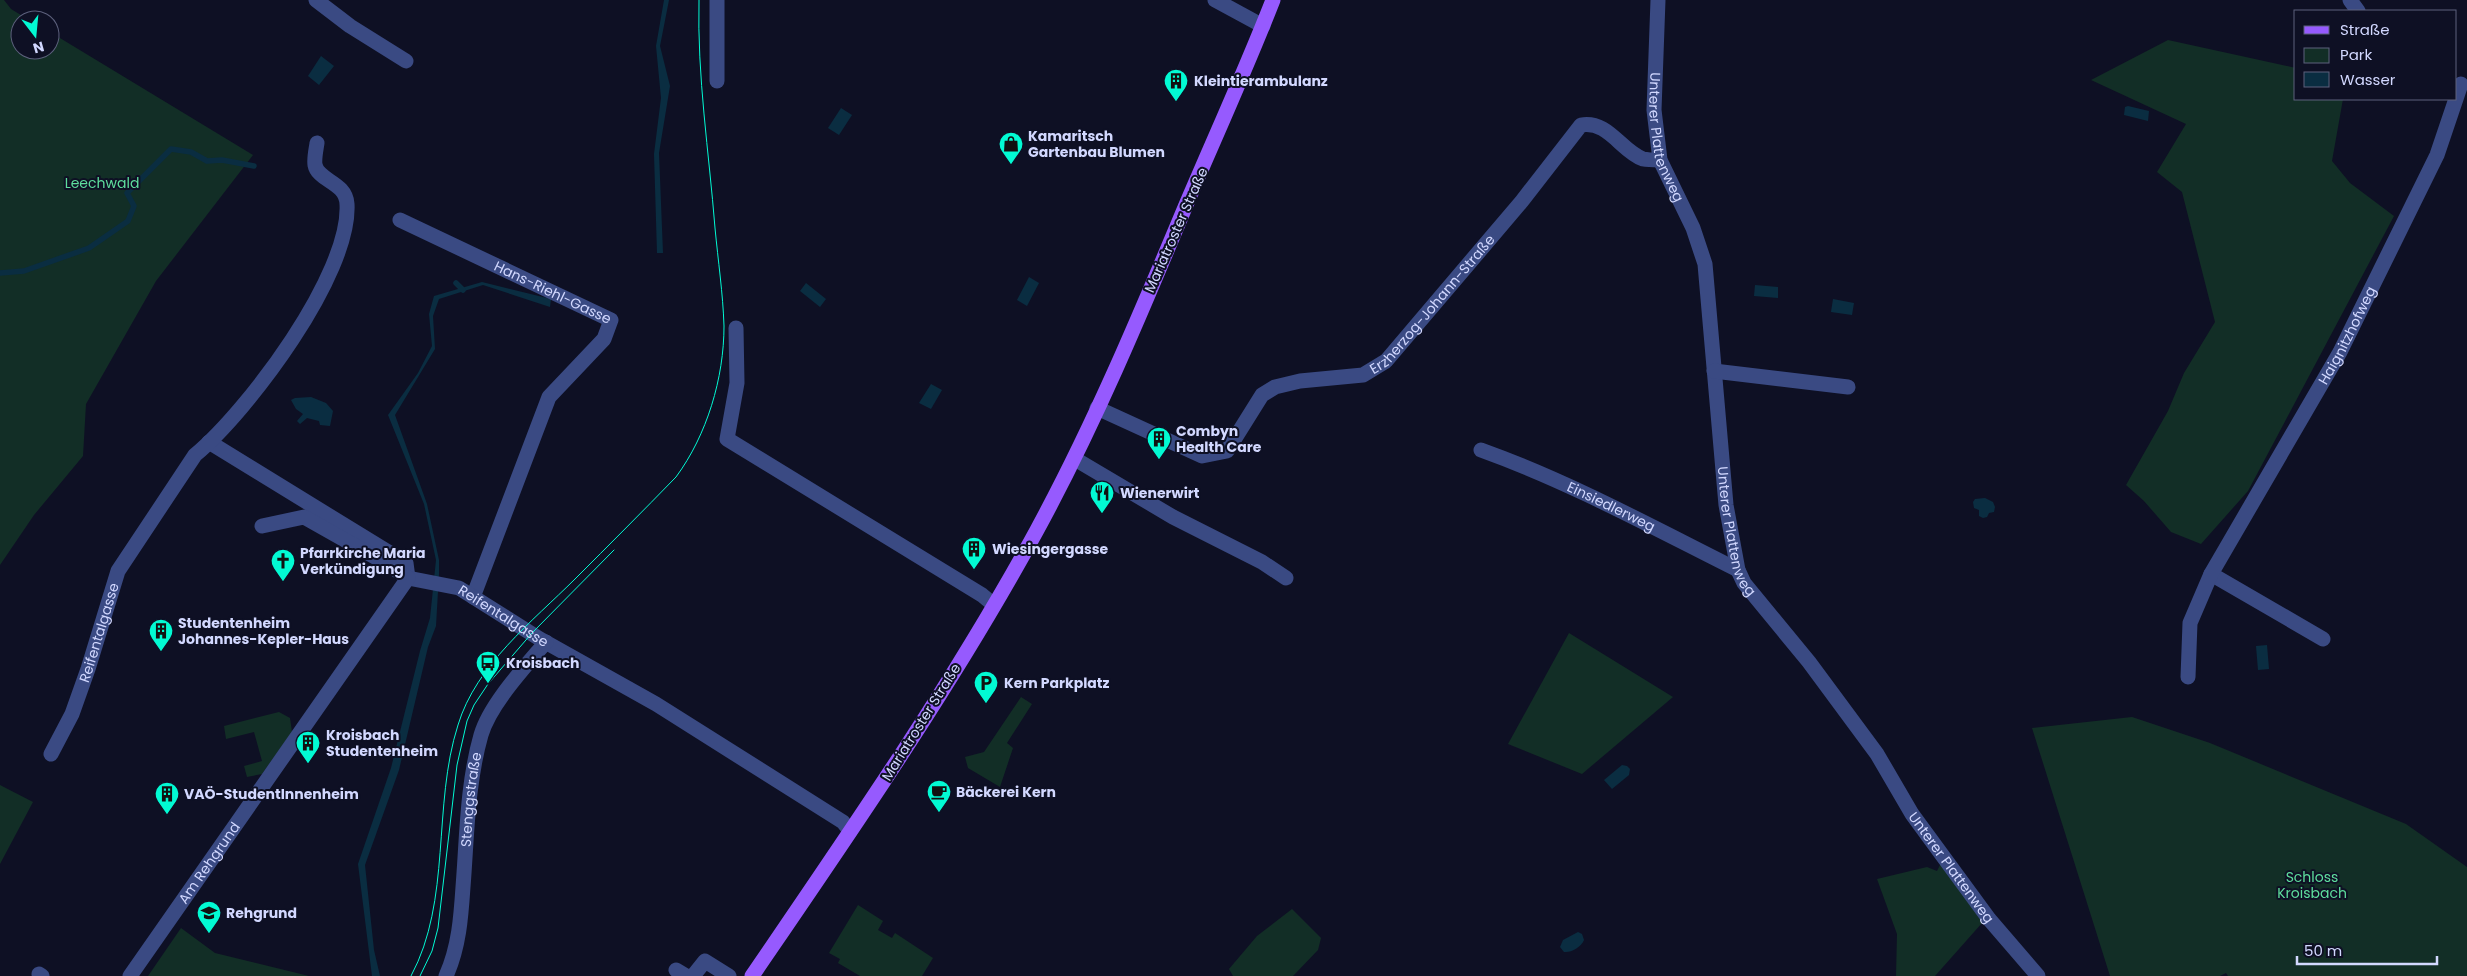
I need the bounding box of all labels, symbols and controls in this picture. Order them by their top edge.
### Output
north arrow [10,10,60,60]
legend [2294,10,2457,100]
text: Straße [2340,19,2390,40]
text: N [31,36,46,59]
text: Park [2340,44,2372,65]
building icon: Kleintierambulanz [1163,68,1189,102]
text: Wasser [2340,69,2396,90]
place label: Kleintierambulanz [1194,71,1328,91]
street label: Unterer Plattenweg [1644,72,1689,205]
place label: Kamaritsch Gartenbau Blumen [1028,126,1165,162]
shop icon: Kamaritsch Gartenbau Blumen [998,131,1024,165]
street label: Mariatroster Straße [1139,164,1213,296]
park label: Leechwald [65,173,139,193]
street label: Erzherzog-Johann-Straße [1366,230,1500,379]
street label: Hans-Riehl-Gasse [491,256,615,329]
street label: Haignitzhofweg [2313,283,2381,388]
place label: Combyn Health Care [1176,421,1262,457]
building icon: Combyn Health Care [1146,426,1172,460]
street label: Unterer Plattenweg [1713,466,1761,601]
street label: Einsiedlerweg [1564,477,1659,536]
restaurant icon: Wienerwirt [1089,480,1115,514]
place label: Wienerwirt [1120,483,1200,503]
building icon: Wiesingergasse [961,536,987,570]
place label: Wiesingergasse [992,539,1109,559]
place label: Pfarrkirche Maria Verkündigung [300,543,426,579]
church icon: Pfarrkirche Maria Verkündigung [270,548,296,582]
street label: Reifentalgasse [74,580,124,685]
street label: Reifentalgasse [454,580,552,652]
place label: Studentenheim Johannes-Kepler-Haus [178,613,349,649]
building icon: Studentenheim Johannes-Kepler-Haus [148,618,174,652]
bus stop icon: Kroisbach [475,650,501,684]
place label: Kroisbach [506,653,580,673]
street label: Mariatroster Straße [877,659,965,785]
parking icon: Kern Parkplatz [973,670,999,704]
place label: Kern Parkplatz [1004,673,1109,693]
place label: Kroisbach Studentenheim [326,725,438,761]
building icon: Kroisbach Studentenheim [295,730,321,764]
street label: Stenggstraße [456,750,486,848]
cafe icon: Bäckerei Kern [926,779,952,813]
building icon: VAÖ-StudentInnenheim [154,781,180,815]
place label: Bäckerei Kern [956,782,1056,802]
place label: VAÖ-StudentInnenheim [184,784,359,804]
street label: Unterer Plattenweg [1904,808,1999,927]
street label: Am Rehgrund [173,818,245,908]
park label: Schloss Kroisbach [2277,867,2347,903]
school or university icon: Rehgrund [196,900,222,934]
place label: Rehgrund [226,903,297,923]
scale bar [2297,934,2437,966]
text: 50 m [2304,940,2342,961]

